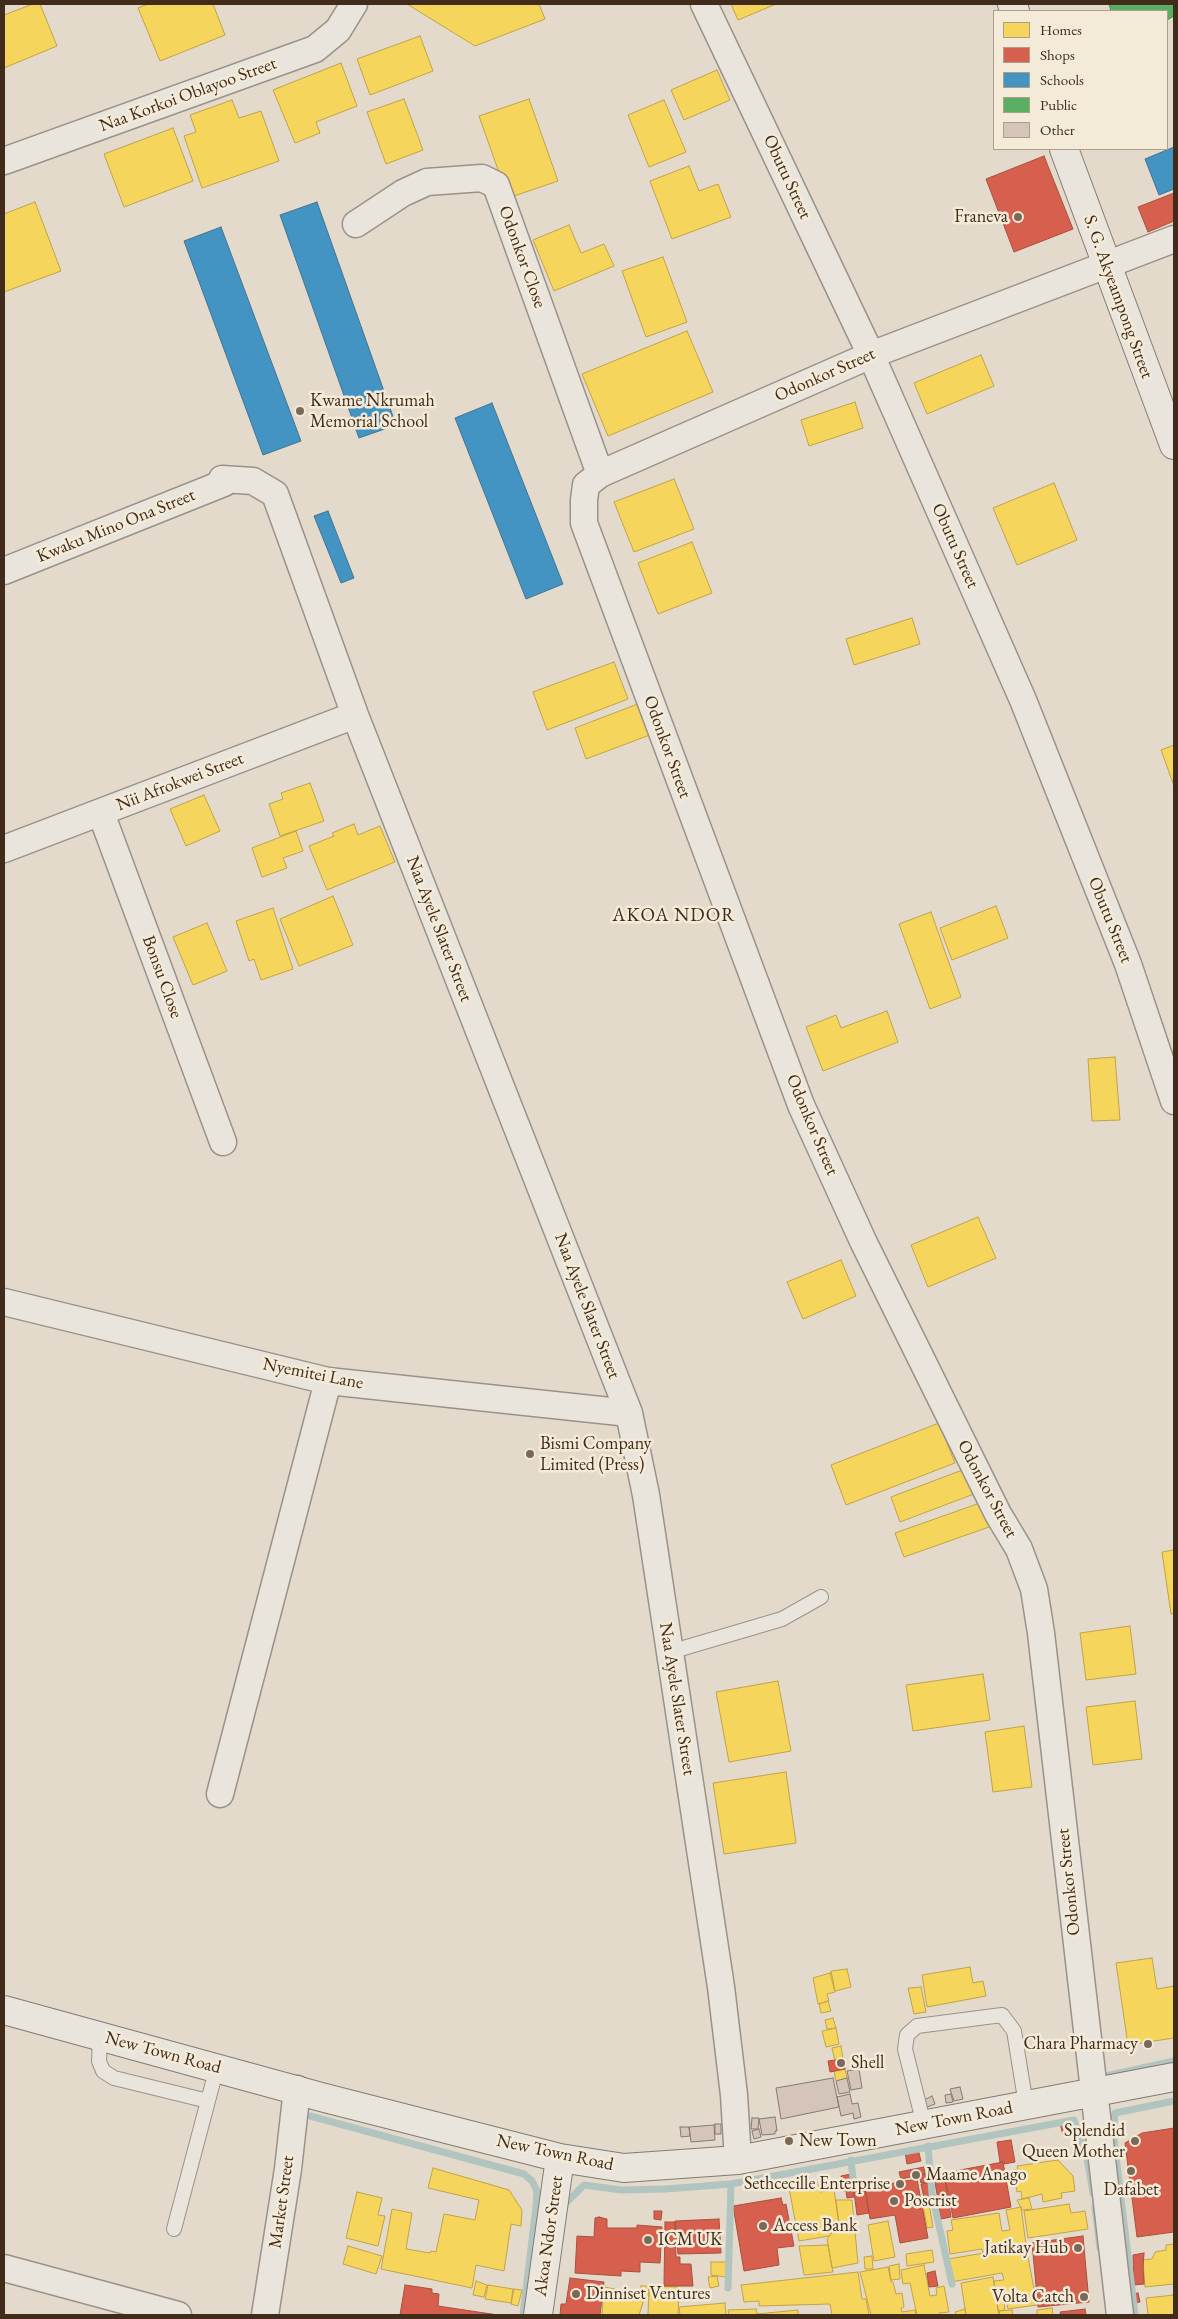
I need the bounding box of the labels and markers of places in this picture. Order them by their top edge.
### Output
place label: Franeva [954,206,1008,228]
marker: Franeva [1012,211,1024,223]
place label: Kwame Nkrumah Memorial School [310,390,435,432]
marker: Kwame Nkrumah Memorial School [294,405,306,417]
place label: Bismi Company Limited (Press) [540,1433,651,1476]
marker: Bismi Company Limited (Press) [524,1448,536,1460]
place label: Chara Pharmacy [1024,2033,1138,2055]
marker: Chara Pharmacy [1142,2038,1154,2050]
place label: Shell [851,2052,884,2074]
marker: Shell [835,2057,847,2069]
place label: Splendid Queen Mother [1022,2120,1125,2162]
place label: New Town [799,2130,877,2152]
marker: New Town [783,2135,795,2147]
marker: Splendid Queen Mother [1129,2135,1141,2147]
place label: Maame Anago [926,2164,1027,2186]
marker: Dafabet [1125,2165,1137,2177]
marker: Maame Anago [910,2169,922,2181]
place label: Sethcecille Enterprise [744,2173,890,2195]
marker: Sethcecille Enterprise [894,2178,906,2190]
place label: Dafabet [1103,2179,1159,2201]
place label: Poscrist [904,2190,957,2212]
marker: Poscrist [888,2195,900,2207]
place label: Access Bank [773,2215,857,2237]
marker: Access Bank [757,2220,769,2232]
place label: ICM UK [658,2229,722,2251]
marker: ICM UK [642,2234,654,2246]
place label: Jatikay Hub [984,2237,1068,2259]
marker: Jatikay Hub [1072,2242,1084,2254]
place label: Dinniset Ventures [586,2283,710,2305]
place label: Volta Catch [992,2286,1074,2308]
marker: Dinniset Ventures [570,2288,582,2300]
marker: Volta Catch [1078,2291,1090,2303]

